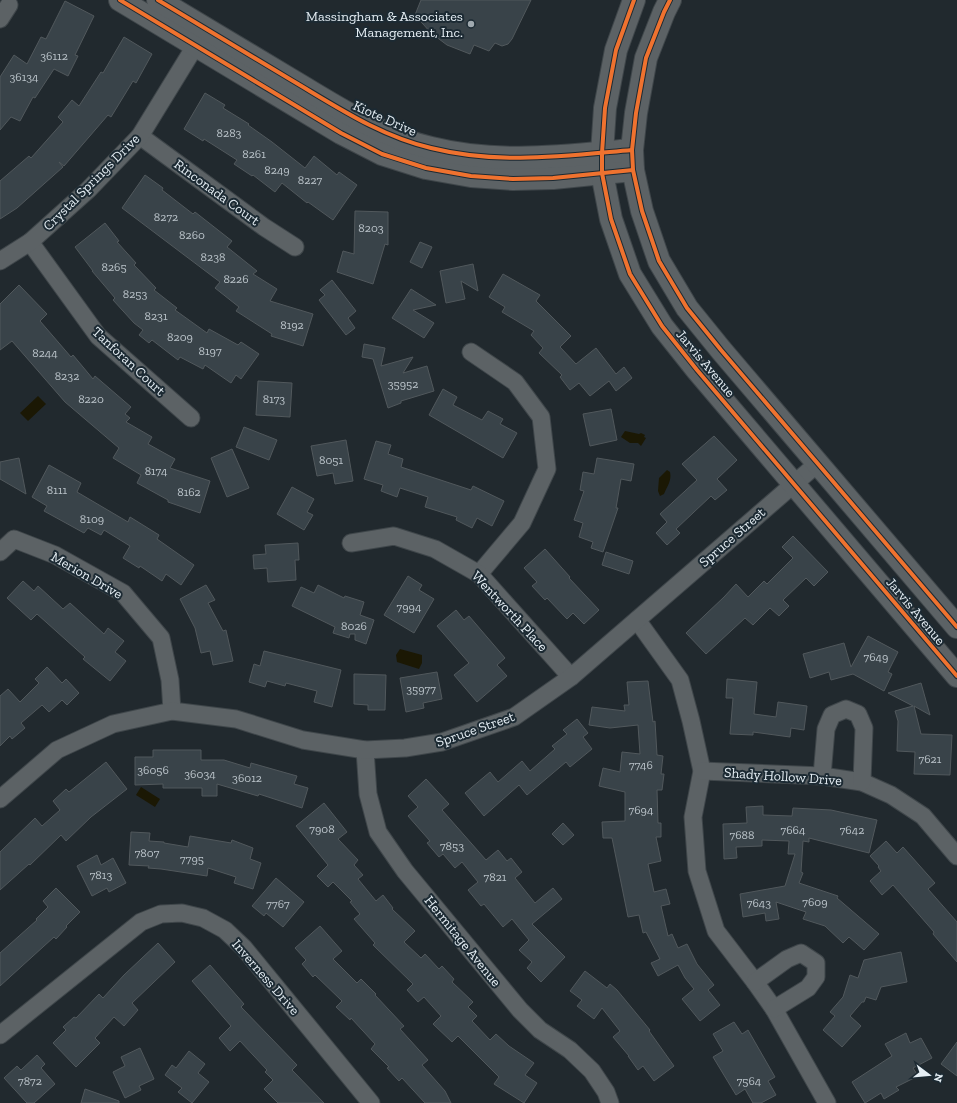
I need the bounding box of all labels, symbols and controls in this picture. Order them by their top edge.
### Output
place label: Massingham & Associates Management, Inc. [306,8,463,41]
marker: Massingham & Associates Management, Inc. [466,19,476,29]
house number: 36112 [40,49,68,63]
house number: 36134 [9,70,39,84]
street label: Kiote Drive [350,97,420,140]
house number: 8283 [217,126,242,140]
street label: Crystal Springs Drive [39,130,144,234]
house number: 8261 [242,147,266,161]
street label: Rinconada Court [171,156,264,230]
house number: 8249 [264,163,290,177]
house number: 8227 [298,173,323,187]
house number: 8272 [154,210,178,224]
house number: 8203 [358,221,384,235]
house number: 8260 [179,228,205,242]
house number: 8238 [201,250,225,264]
house number: 8265 [101,260,127,274]
house number: 8226 [223,272,249,286]
house number: 8253 [123,287,147,301]
house number: 8231 [144,309,168,323]
house number: 8192 [280,318,304,332]
street label: Tanforan Court [89,323,169,400]
street label: Jarvis Avenue [672,326,739,401]
house number: 8209 [167,330,193,344]
house number: 8197 [198,344,222,358]
house number: 8244 [32,346,58,360]
house number: 8232 [55,369,79,383]
house number: 35952 [388,377,418,391]
house number: 8220 [78,392,104,406]
house number: 8173 [263,392,285,406]
house number: 8051 [319,453,343,467]
house number: 8174 [145,464,168,478]
house number: 8111 [47,483,68,497]
house number: 8162 [177,485,201,499]
street label: Spruce Street [696,504,769,571]
house number: 8109 [80,512,104,526]
street label: Merion Drive [48,548,126,603]
street label: Wentworth Place [468,568,551,655]
street label: Jarvis Avenue [882,574,949,649]
house number: 7994 [397,600,422,614]
house number: 8026 [341,619,367,633]
house number: 7649 [864,650,888,664]
house number: 35977 [406,682,436,696]
street label: Spruce Street [434,708,517,751]
house number: 7621 [919,752,942,766]
house number: 7746 [629,758,653,772]
house number: 36056 [137,763,169,777]
street label: Shady Hollow Drive [723,764,843,789]
house number: 36034 [184,767,216,781]
house number: 36012 [232,771,262,785]
house number: 7694 [629,803,654,817]
house number: 7908 [309,822,335,836]
house number: 7664 [781,823,806,837]
house number: 7642 [840,823,864,837]
house number: 7688 [730,828,754,842]
house number: 7853 [440,839,464,853]
house number: 7807 [135,846,160,860]
house number: 7795 [180,852,204,866]
house number: 7813 [90,868,112,882]
house number: 7821 [484,870,507,884]
street label: Hermitage Avenue [421,892,505,991]
house number: 7609 [802,895,828,909]
house number: 7643 [747,896,771,910]
house number: 7767 [266,897,290,911]
street label: Inverness Drive [228,936,303,1019]
north arrow [909,1055,949,1095]
text: N [931,1072,946,1084]
house number: 7872 [18,1074,42,1088]
house number: 7564 [737,1074,762,1088]

